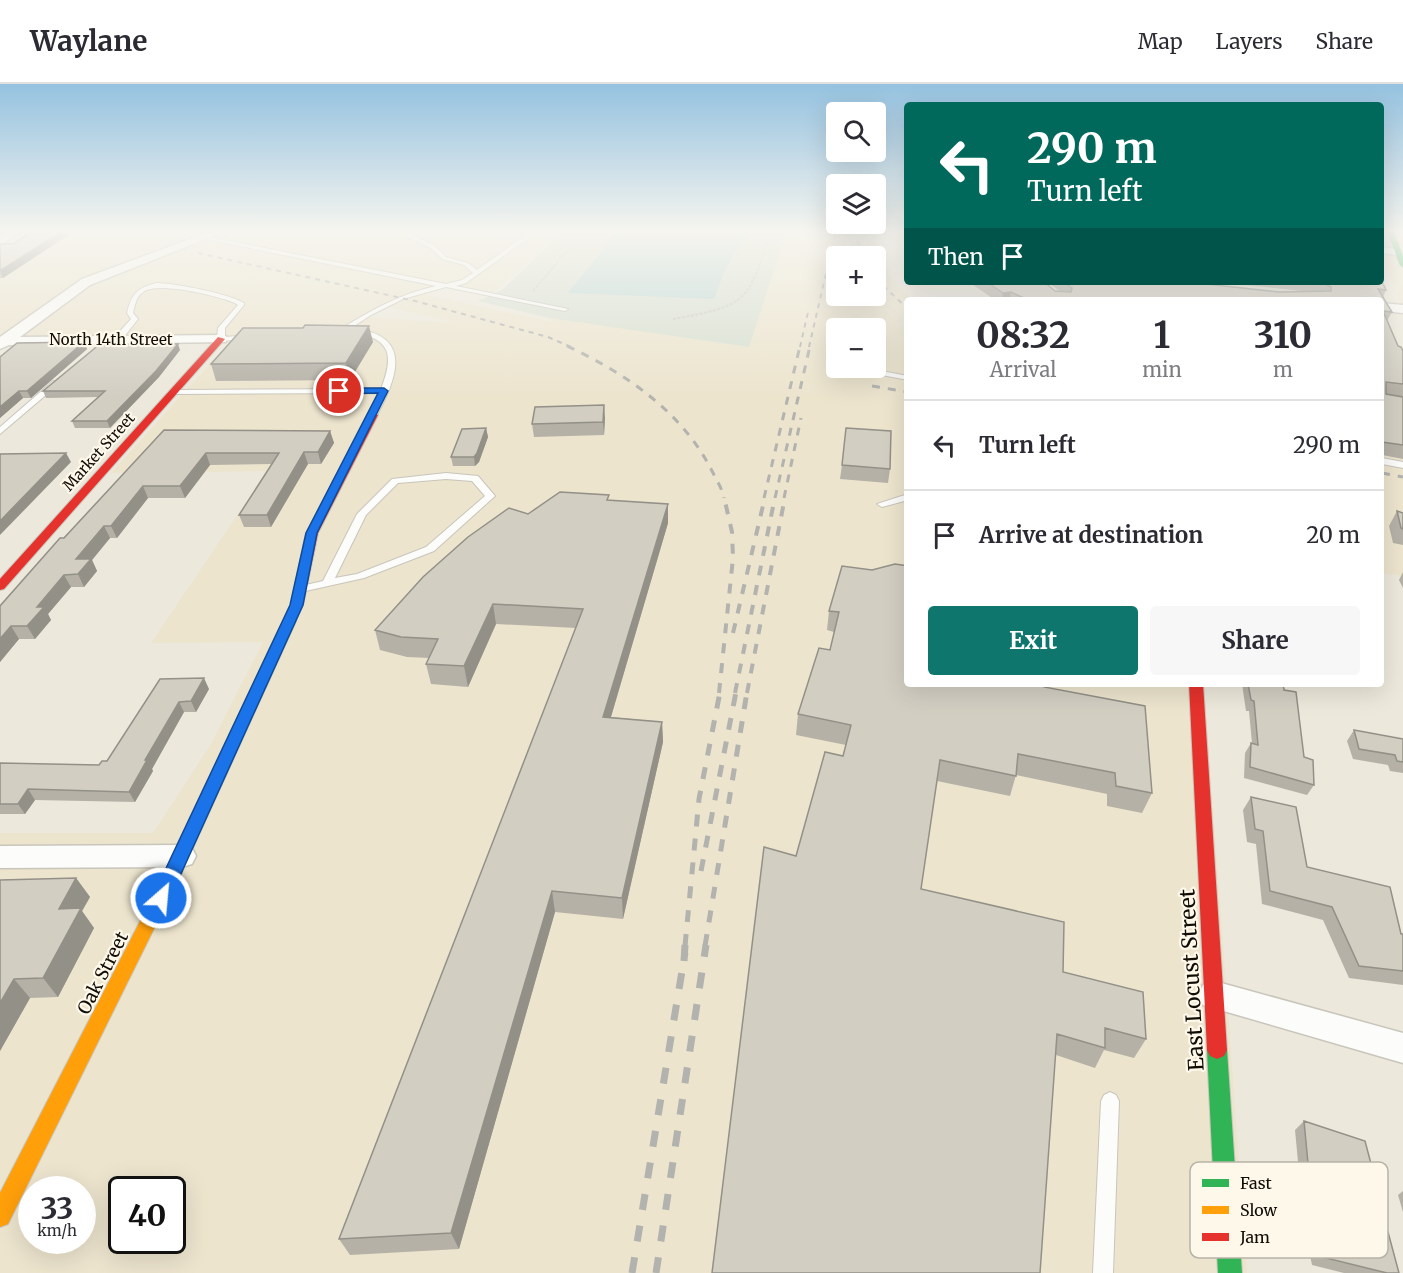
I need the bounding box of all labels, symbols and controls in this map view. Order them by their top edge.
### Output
text: Waylane [30,23,147,59]
text: Map [1138,28,1183,55]
text: Layers [1216,28,1283,55]
text: Share [1316,28,1373,55]
map controls [826,102,886,378]
button: search [826,102,886,162]
text: 290 m [1027,122,1157,174]
icon: left [928,126,1006,204]
button: layers [826,174,886,234]
text: Turn left [1027,174,1142,208]
icon: arrive [996,240,1029,273]
text: Then [928,243,984,271]
button: + [826,246,886,306]
text: 08:32 [976,313,1070,358]
text: 1 [1154,313,1170,358]
text: 310 [1254,313,1312,358]
button: − [826,318,886,378]
street label: North 14th Street [49,330,173,349]
text: Arrival [990,357,1056,382]
text: min [1142,357,1182,382]
text: m [1273,357,1293,382]
pin [313,365,364,416]
icon: arrive [322,374,355,407]
street label: Market Street [59,409,139,495]
icon: left [928,429,961,462]
text: Turn left [979,431,1076,459]
text: 290 m [1293,431,1360,459]
icon: arrive [928,519,961,552]
text: Arrive at destination [979,521,1203,549]
text: 20 m [1306,521,1360,549]
button: Exit [928,606,1138,675]
button: Share [1150,606,1360,675]
position arrow [129,866,193,930]
street label: East Locust Street [1173,888,1210,1072]
street label: Oak Street [72,928,133,1018]
legend [1190,1162,1388,1258]
text: Fast [1240,1173,1273,1193]
speed limit sign: 40 [108,1176,186,1254]
text: 33 [40,1189,74,1227]
text: Slow [1240,1200,1278,1220]
text: km/h [37,1221,77,1240]
text: Jam [1239,1227,1270,1247]

